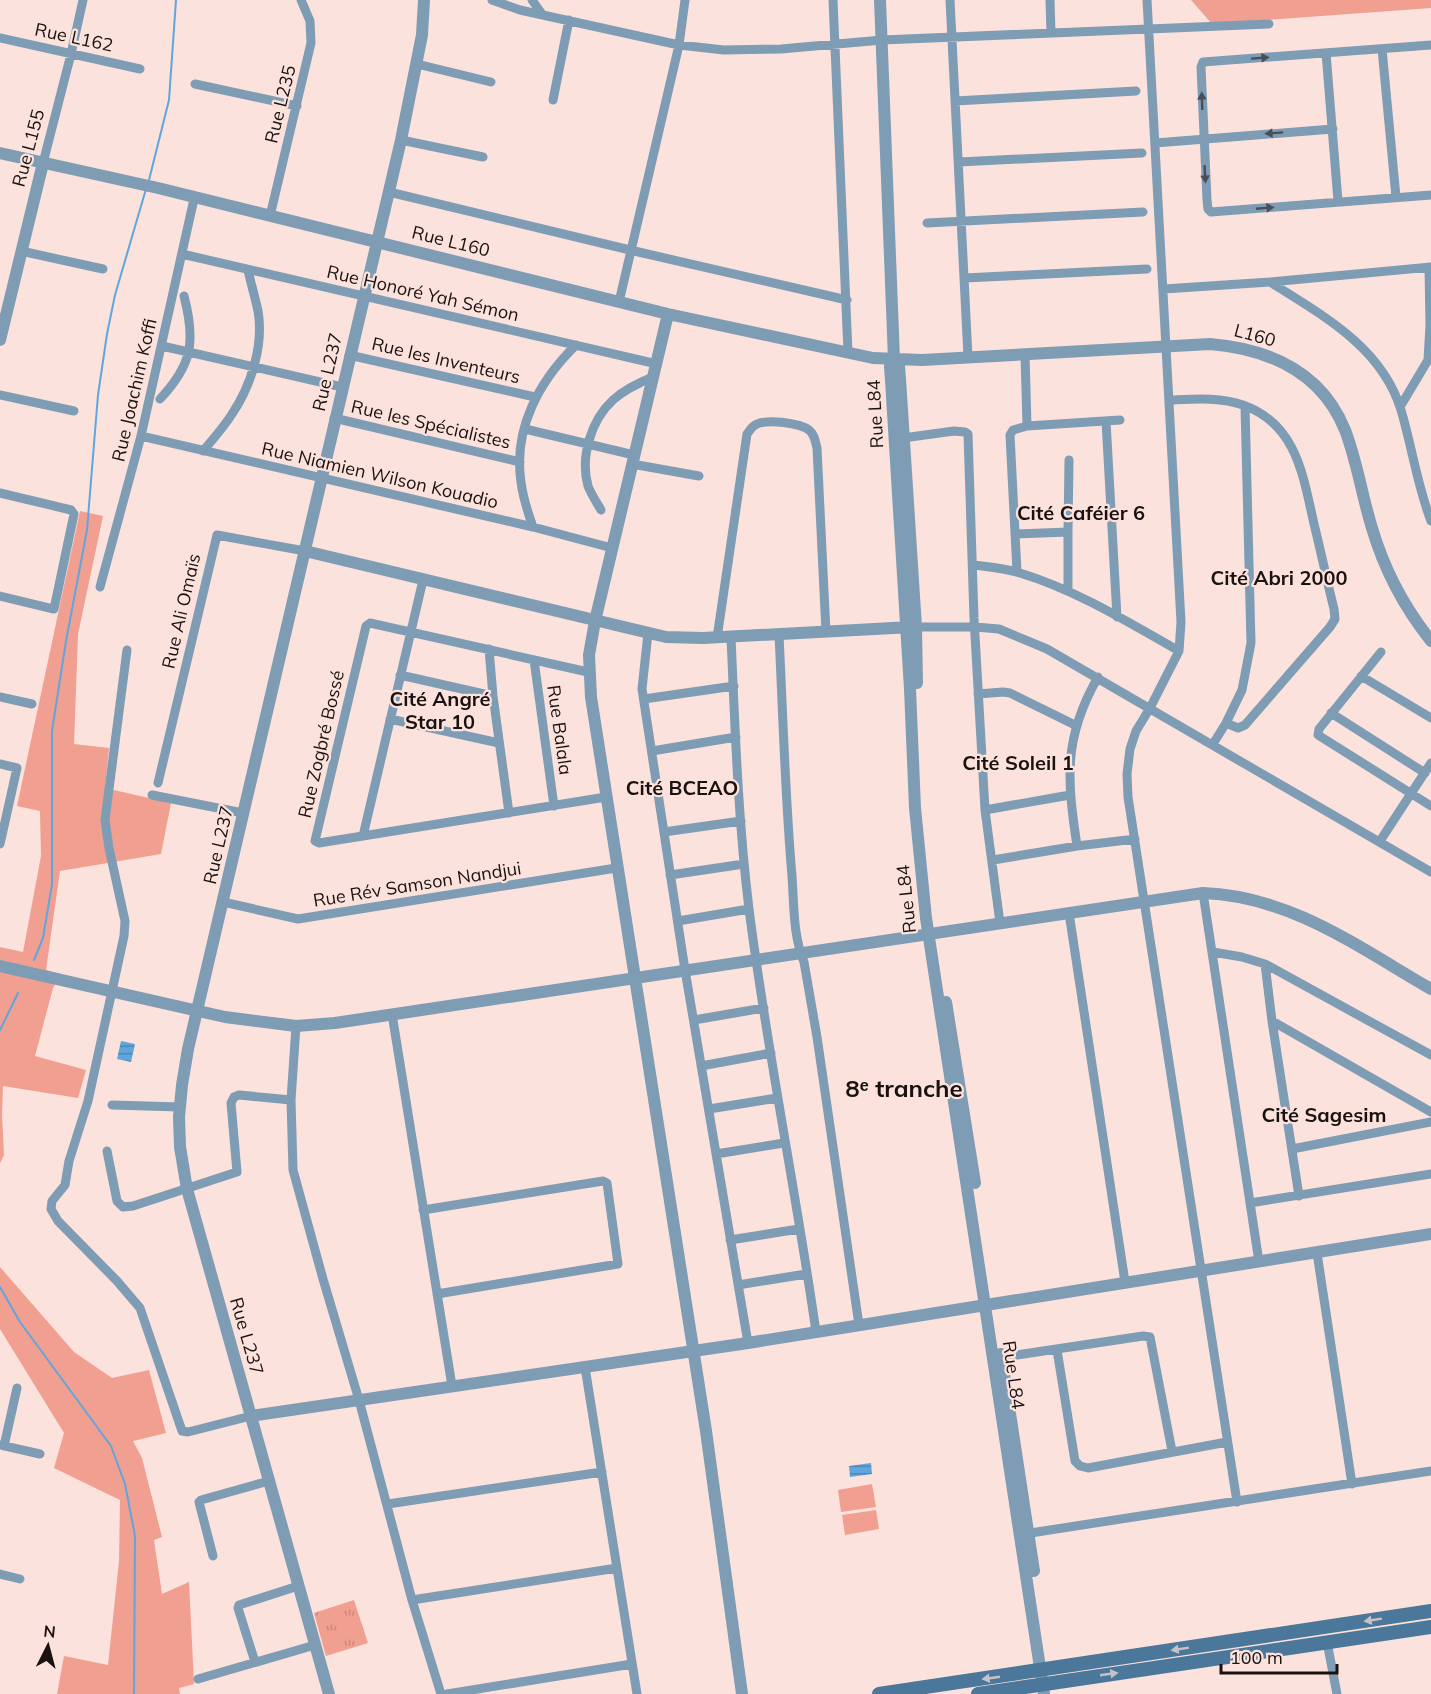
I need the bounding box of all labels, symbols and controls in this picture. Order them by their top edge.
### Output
street label: Rue L162 [33,17,115,57]
one-way arrow [1250,53,1269,63]
street label: Rue L235 [259,62,301,145]
one-way arrow [1197,91,1206,110]
street label: Rue L155 [7,106,49,189]
one-way arrow [1265,129,1284,138]
one-way arrow [1201,164,1210,183]
one-way arrow [1256,203,1275,213]
street label: Rue L160 [410,220,492,262]
street label: Rue Honoré Yah Sémon [325,260,521,326]
street label: Rue Joachim Koffi [106,316,162,464]
street label: L160 [1232,318,1278,352]
street label: Rue L237 [307,331,347,413]
street label: Rue les Inventeurs [370,332,523,388]
street label: Rue L84 [862,379,888,449]
street label: Rue les Spécialistes [349,394,513,454]
street label: Rue Niamien Wilson Kouadio [259,437,501,513]
district label: Cité Caféier 6 [1017,500,1145,525]
street label: Rue Ali Omaïs [157,551,205,671]
district label: Cité Abri 2000 [1211,565,1347,590]
street label: Rue Zogbré Bossé [293,668,349,820]
street label: Rue Balala [542,684,578,776]
district label: Cité Angré Star 10 [390,686,491,734]
district label: Cité Soleil 1 [962,750,1074,775]
district label: Cité BCEAO [626,775,738,800]
street label: Rue L237 [198,804,238,886]
street label: Rue Rév Samson Nandjui [311,856,523,912]
street label: Rue L84 [891,863,921,934]
district label: 8ᵉ tranche [845,1073,963,1103]
district label: Cité Sagesim [1262,1102,1386,1127]
street label: Rue L237 [225,1295,269,1377]
street label: Rue L84 [998,1339,1030,1411]
north arrow [18,1616,78,1676]
one-way arrow [1364,1616,1383,1625]
text: N [43,1621,57,1642]
scale bar [1221,1637,1336,1675]
one-way arrow [1171,1645,1190,1654]
text: 100 m [1230,1646,1283,1669]
one-way arrow [1099,1670,1118,1679]
one-way arrow [981,1673,1000,1682]

